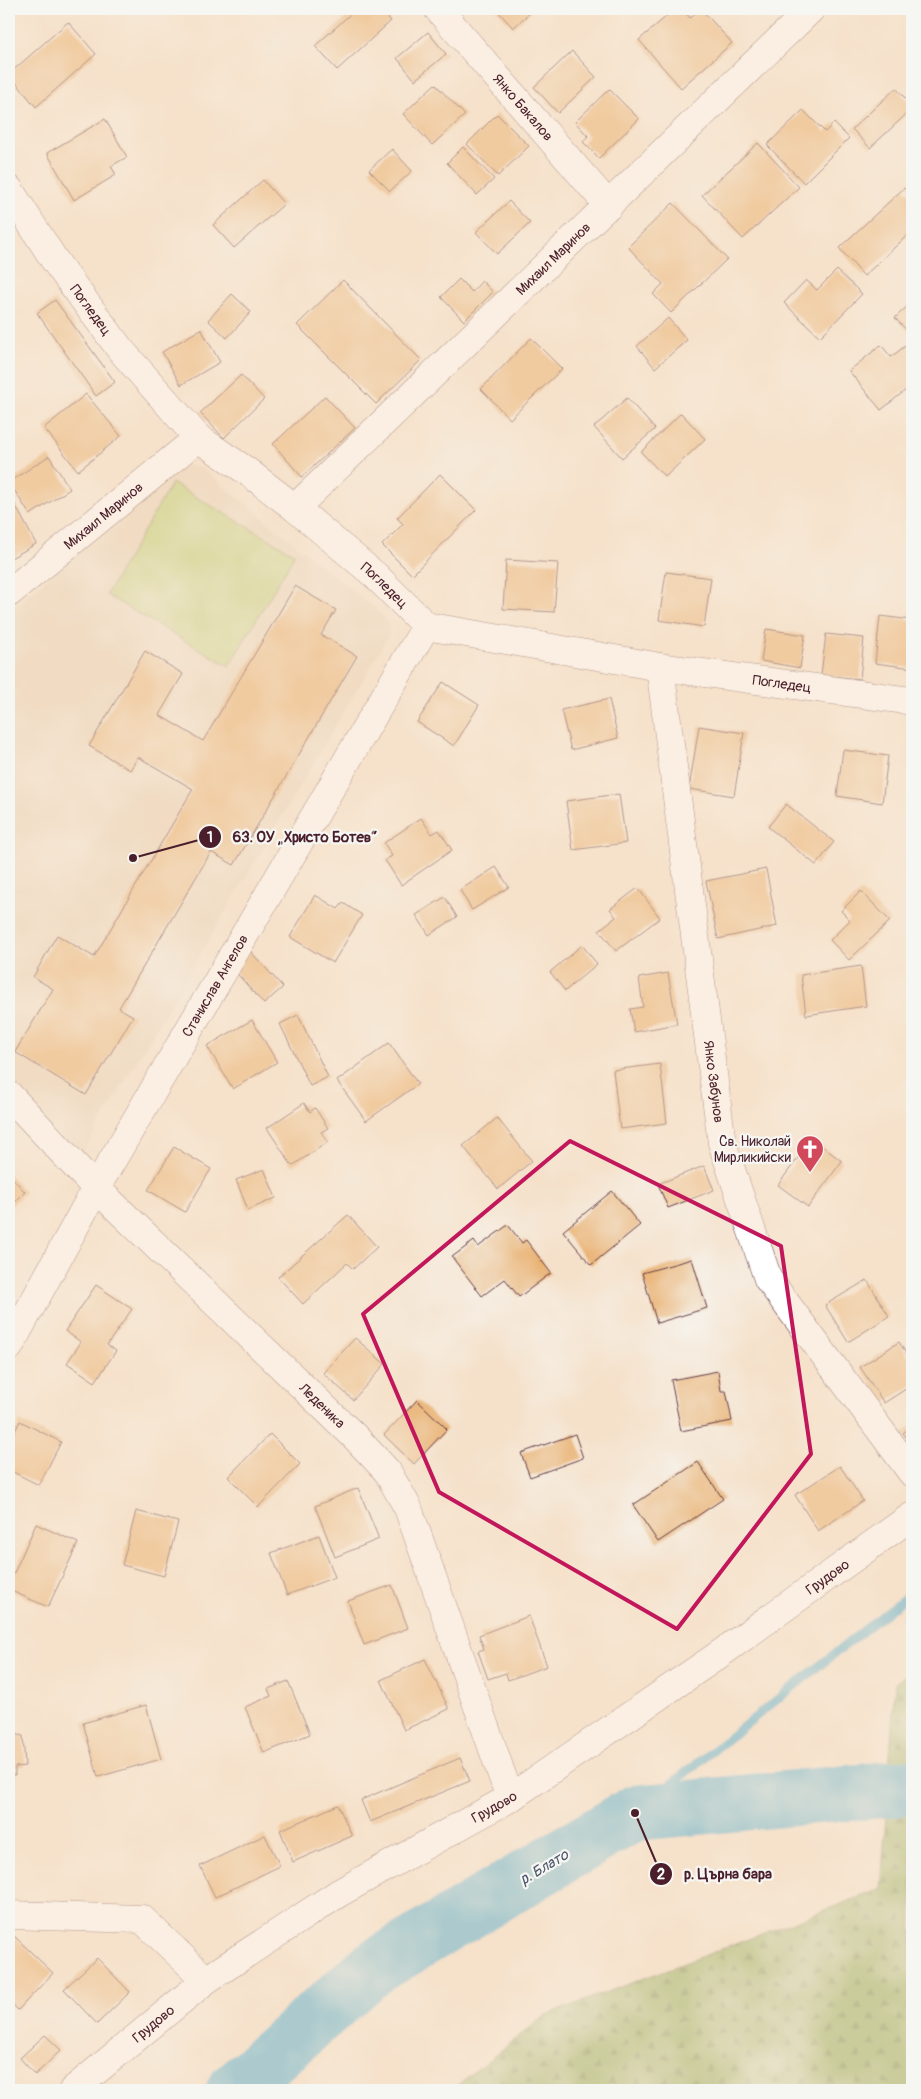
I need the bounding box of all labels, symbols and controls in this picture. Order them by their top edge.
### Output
street label: Янко Бакалов [489,70,557,145]
street label: Михаил Маринов [513,219,594,299]
street label: Погледец [66,281,115,339]
street label: Михаил Маринов [61,479,147,553]
street label: Погледец [357,559,411,612]
street label: Погледец [752,672,813,696]
callout: 63. ОУ „Христо Ботев“ [198,822,387,852]
text: 1 [207,828,213,847]
text: 63. ОУ „Христо Ботев“ [233,828,377,847]
street label: Станислав Ангелов [179,931,252,1040]
street label: Янко Забунов [700,1039,727,1124]
place label: Св. Николай Мирликийски [714,1133,791,1166]
church icon: Св. Николай Мирликийски [795,1134,825,1173]
street label: Леденика [294,1379,348,1432]
street label: Грудово [803,1556,853,1599]
street label: Грудово [469,1787,521,1827]
water label: р. Блато [517,1845,573,1889]
callout: р. Църна бара [649,1859,782,1889]
text: 2 [657,1865,665,1884]
text: р. Църна бара [684,1865,772,1884]
street label: Грудово [129,2001,178,2046]

